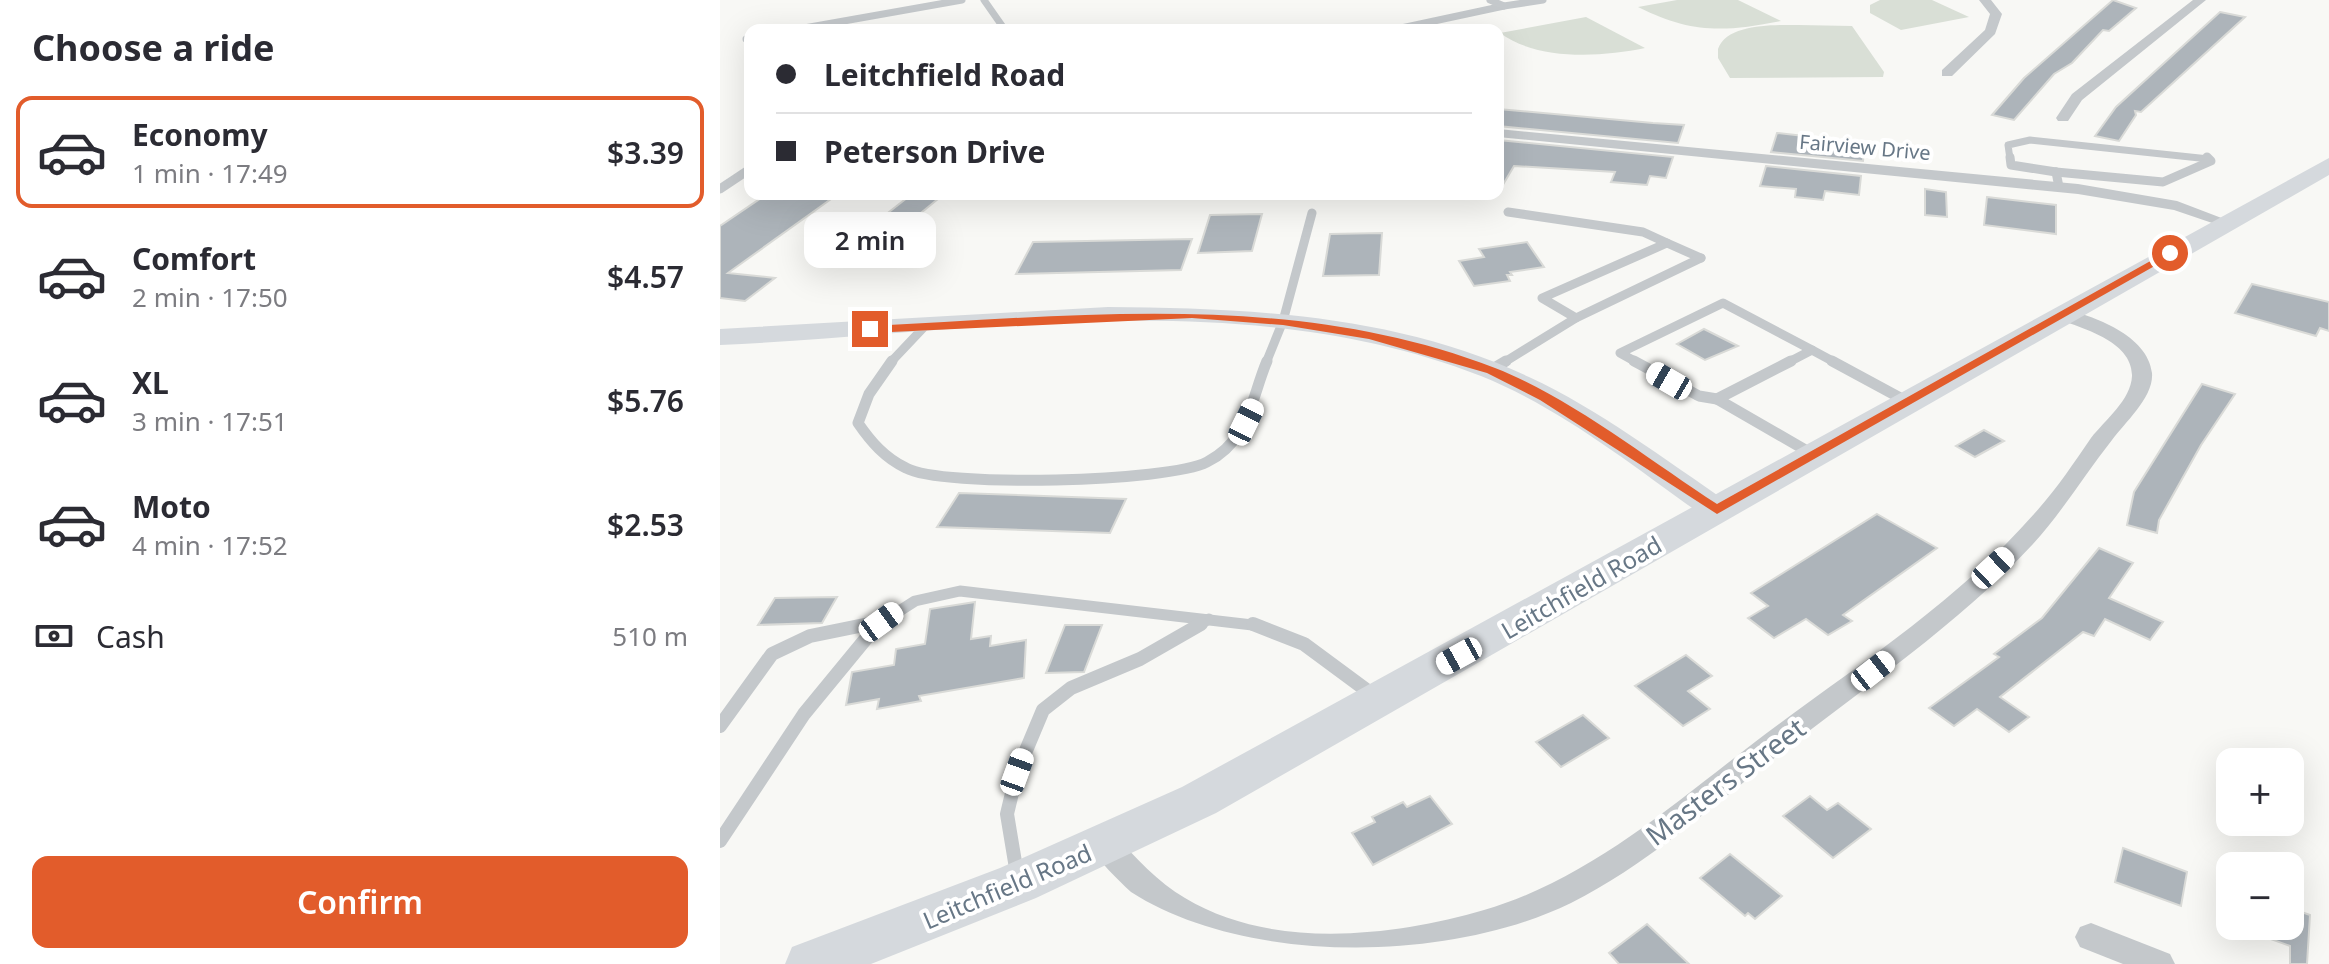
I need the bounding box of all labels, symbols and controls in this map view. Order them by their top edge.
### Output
text: Choose a ride [32,23,274,72]
text: Leitchfield Road [824,54,1065,95]
text: Economy [132,114,268,155]
icon: car [36,116,108,188]
street label: Fairview Drive [1798,128,1932,166]
text: Peterson Drive [824,131,1045,172]
text: $3.39 [607,132,684,173]
text: 1 min · 17:49 [132,155,288,191]
callout: 2 min [804,213,936,269]
text: 2 min [835,222,905,258]
route start [2152,235,2188,271]
text: Comfort [132,238,256,279]
icon: car [36,240,108,312]
text: $4.57 [607,256,684,297]
text: 2 min · 17:50 [132,279,288,315]
route end [852,311,888,347]
car [1642,359,1696,403]
text: XL [132,362,169,403]
icon: car [36,364,108,436]
text: $5.76 [607,380,684,421]
car [1225,395,1267,449]
text: 3 min · 17:51 [132,403,288,439]
text: Moto [132,486,211,527]
icon: car [36,488,108,560]
text: $2.53 [607,504,684,545]
text: 4 min · 17:52 [132,527,288,563]
street label: Leitchfield Road [1495,528,1667,646]
car [1967,543,2019,593]
car [855,598,907,646]
icon: cash [32,614,76,658]
text: Cash [96,616,165,657]
text: 510 m [612,618,688,654]
car [1432,634,1486,678]
car [1847,647,1899,695]
street label: Masters Street [1637,708,1813,854]
car [998,745,1036,799]
map controls [2216,748,2304,940]
button: + [2216,748,2304,836]
street label: Leitchfield Road [918,836,1096,936]
button: − [2216,852,2304,940]
button: Confirm [32,856,688,948]

